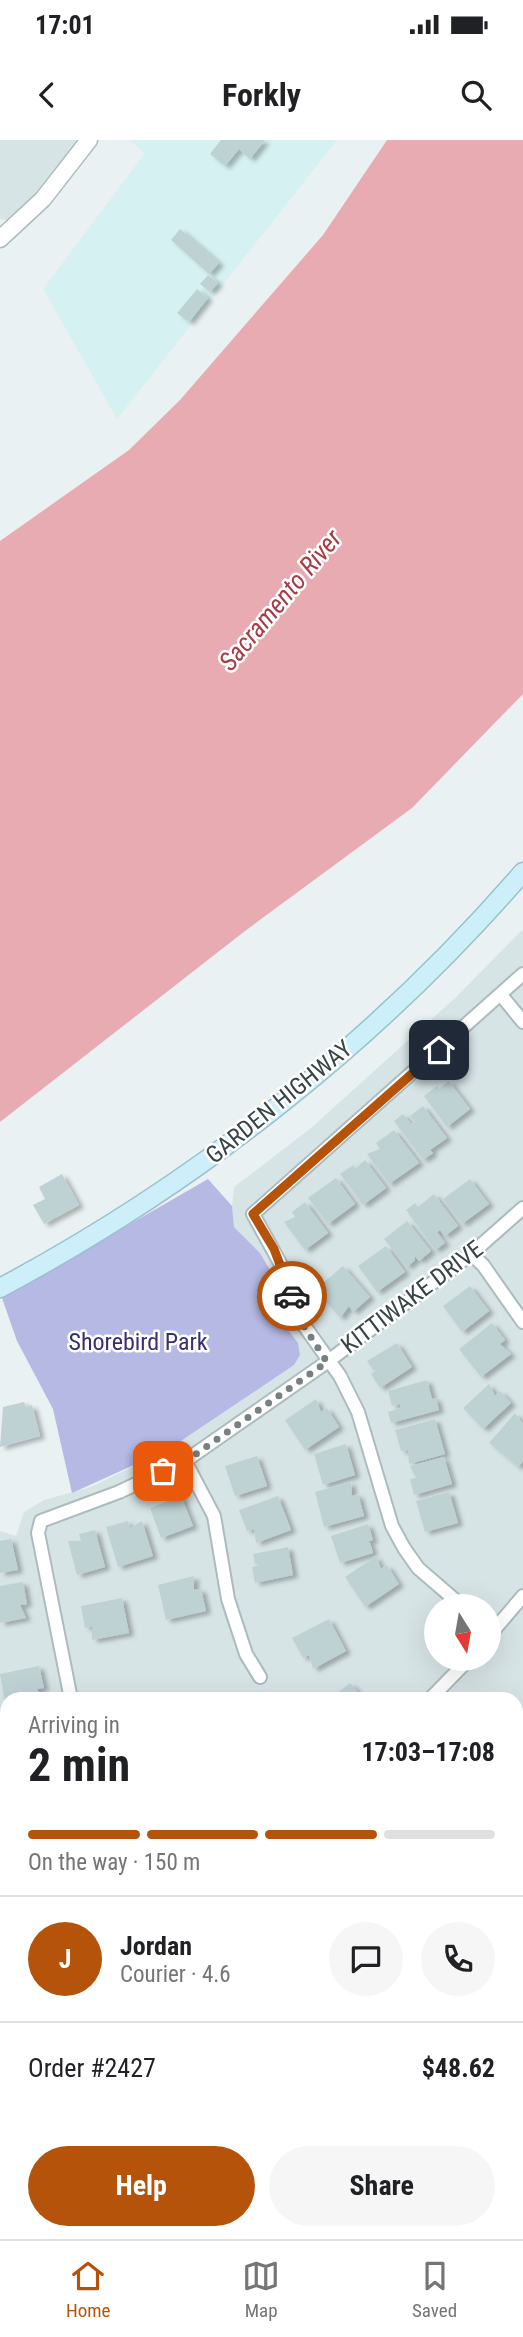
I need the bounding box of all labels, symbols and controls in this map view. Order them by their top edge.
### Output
text: 17:01 [35,10,95,40]
icon: back [28,76,66,114]
text: Forkly [222,76,301,114]
icon: search [457,76,495,114]
water label: Sacramento River [213,523,348,676]
pin [409,1020,469,1080]
icon: home [420,1031,458,1069]
street label: GARDEN HIGHWAY [200,1034,358,1169]
street label: KITTIWAKE DRIVE [336,1235,488,1359]
courier [257,1261,327,1331]
icon: car [273,1277,311,1315]
park label: Shorebird Park [68,1328,208,1356]
pin [133,1441,193,1501]
icon: bag [144,1452,182,1490]
north arrow [424,1594,500,1671]
map controls [424,1594,501,1671]
text: Arriving in [28,1712,120,1739]
text: 17:03–17:08 [361,1737,495,1767]
text: 2 min [28,1738,130,1792]
text: On the way · 150 m [28,1849,200,1876]
button: chat [329,1922,403,1996]
button: phone [421,1922,495,1996]
text: Jordan [120,1931,192,1961]
text: J [59,1944,71,1974]
text: Courier · 4.6 [120,1961,231,1988]
text: Order #2427 [28,2053,156,2083]
text: $48.62 [422,2053,495,2083]
button: Help [28,2146,255,2226]
button: Share [269,2146,495,2226]
tab: Home [66,2257,110,2322]
tab: Map [242,2257,280,2322]
tab: Saved [412,2257,457,2322]

